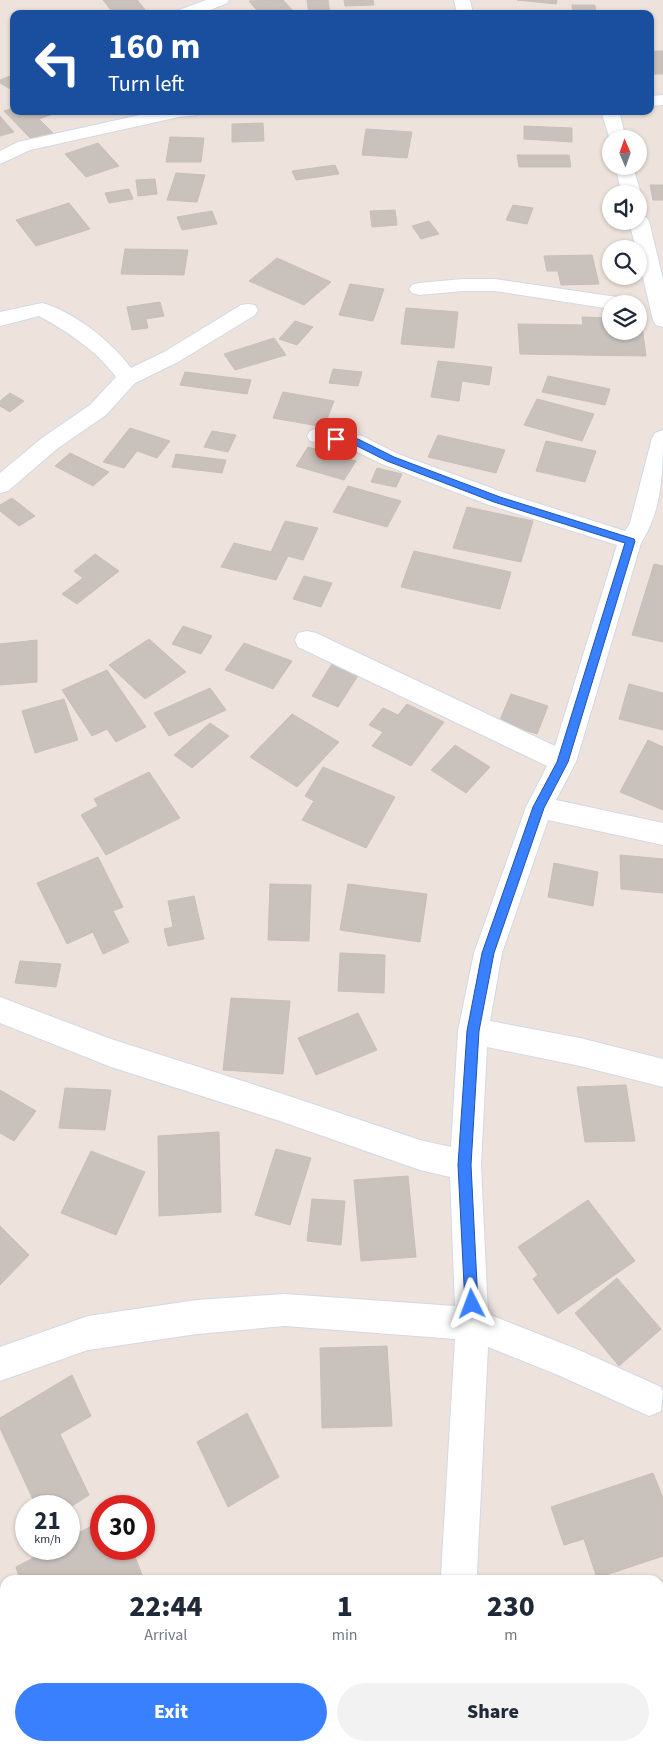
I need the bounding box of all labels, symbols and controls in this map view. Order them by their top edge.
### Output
text: 160 m [108,22,200,72]
icon: left [25,30,90,95]
text: Turn left [108,68,184,100]
north arrow [602,130,648,175]
map controls [602,130,647,340]
button: sound [602,185,647,230]
button: search [602,240,647,285]
button: layers [602,295,647,340]
pin [315,418,357,460]
icon: arrive [322,425,350,453]
position arrow [445,1277,497,1329]
speed limit sign: 30 [90,1495,155,1560]
text: 21 [34,1503,61,1539]
text: km/h [34,1531,61,1548]
text: 22:44 [129,1585,203,1628]
text: 1 [337,1585,353,1628]
text: 230 [487,1585,535,1628]
text: Arrival [144,1624,187,1646]
text: min [332,1624,358,1646]
text: m [504,1624,517,1646]
button: Exit [15,1683,327,1741]
button: Share [337,1683,649,1741]

